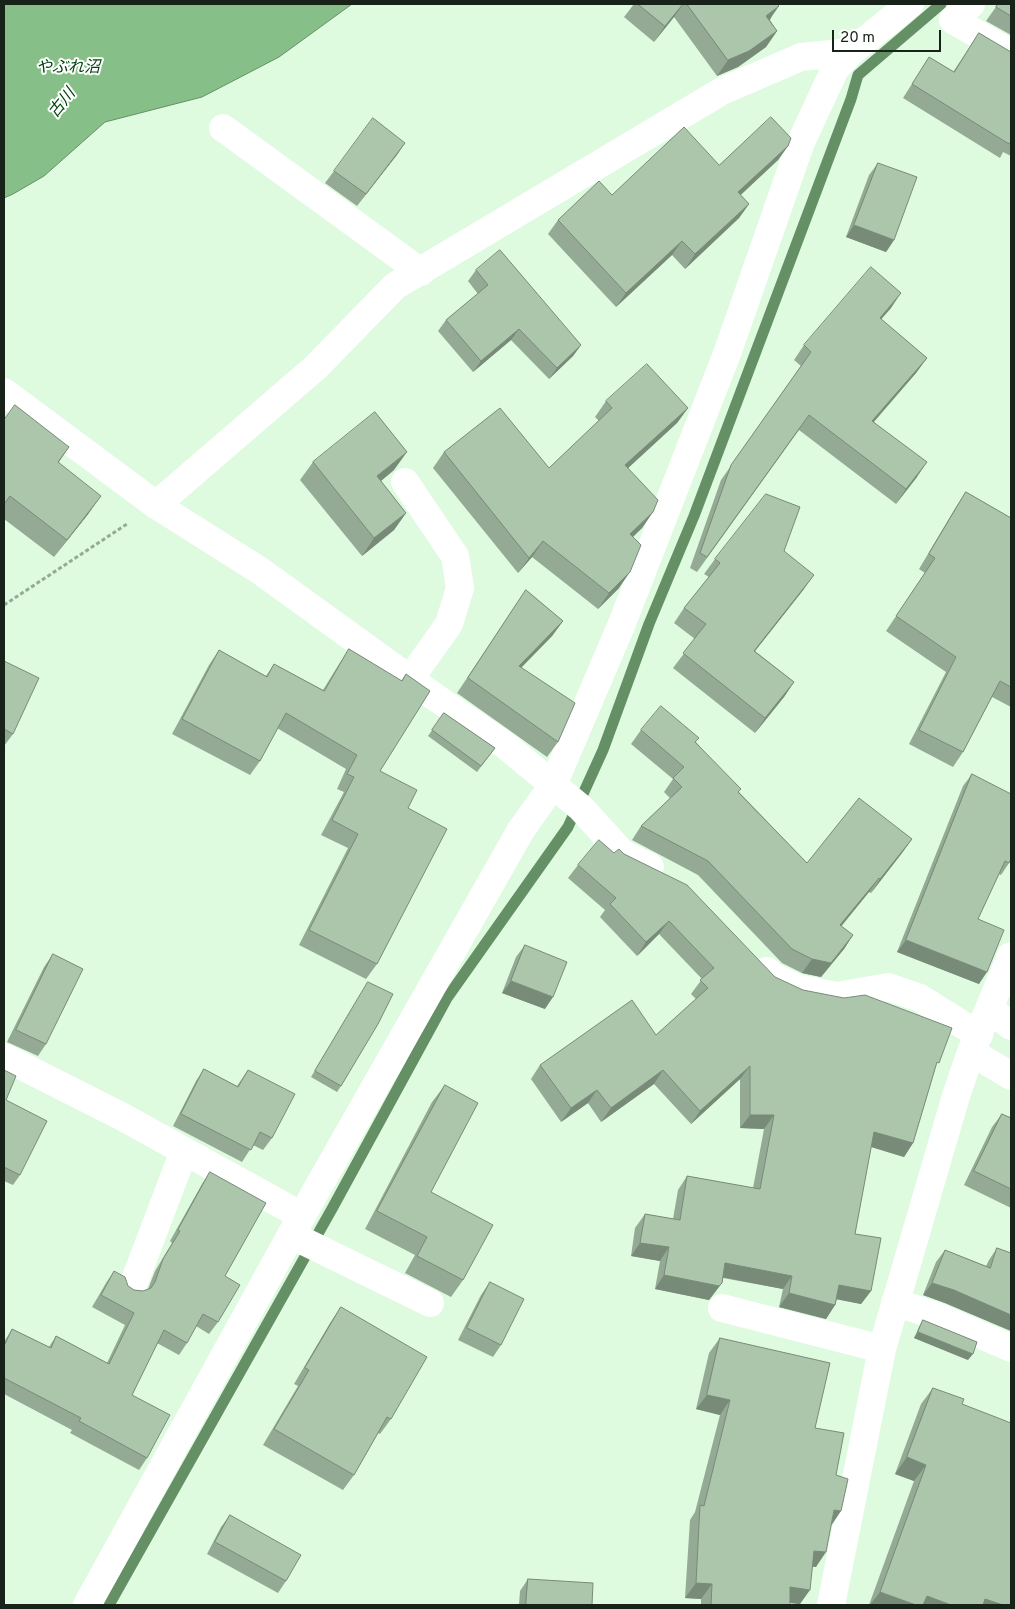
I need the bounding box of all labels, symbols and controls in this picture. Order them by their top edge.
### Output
scale bar [835,20,944,52]
text: 20 m [840,29,875,48]
water label: やぶれ沼 [36,59,100,79]
water label: 古川 [45,86,81,122]

